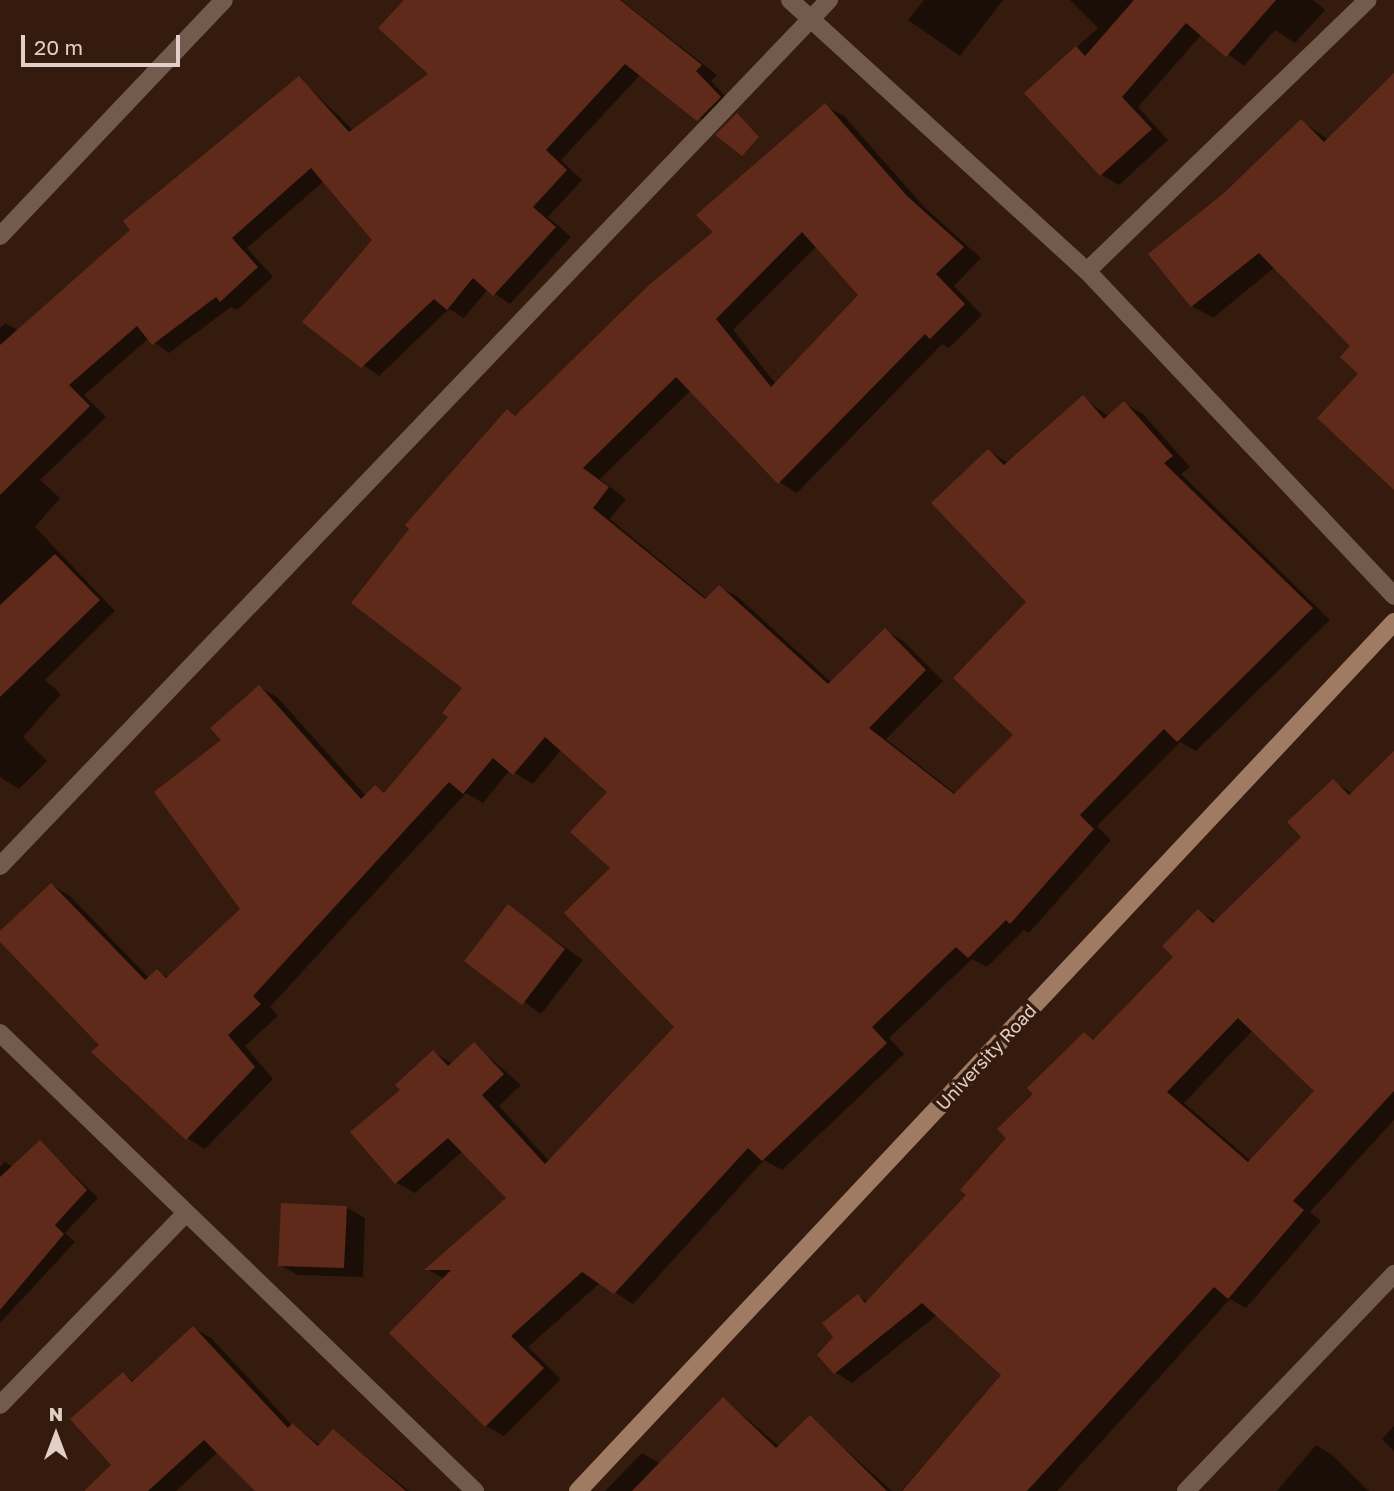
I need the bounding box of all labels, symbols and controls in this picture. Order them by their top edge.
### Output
scale bar [24,21,184,65]
text: 20 m [34,34,83,60]
street label: University Road [931,1000,1041,1114]
north arrow [21,1400,91,1470]
text: N [49,1402,63,1425]

